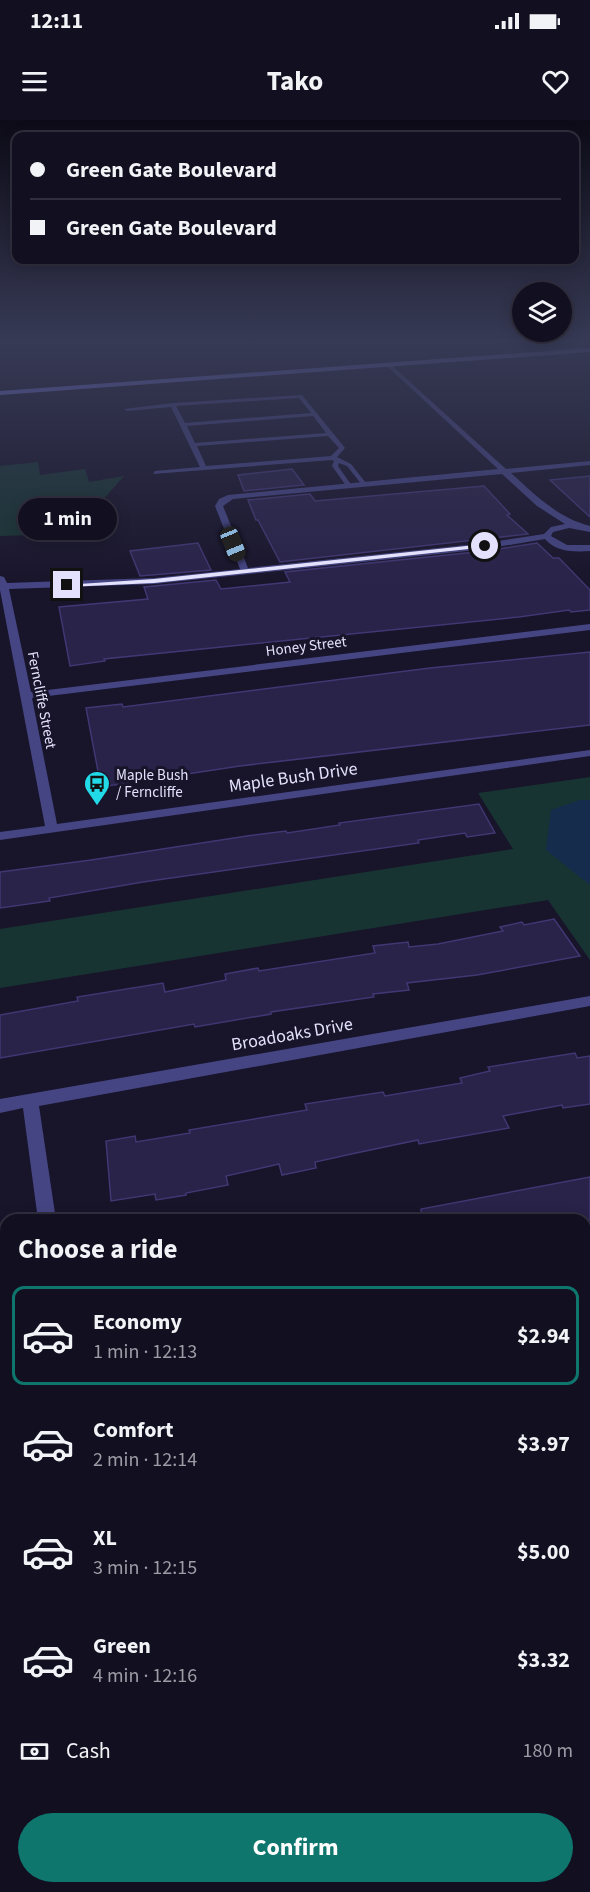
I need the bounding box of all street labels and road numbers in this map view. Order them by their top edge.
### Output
street label: Honey Street [264,631,348,662]
street label: Ferncliffe Street [22,650,61,751]
street label: Maple Bush Drive [227,756,359,799]
street label: Broadoaks Drive [229,1012,355,1057]

